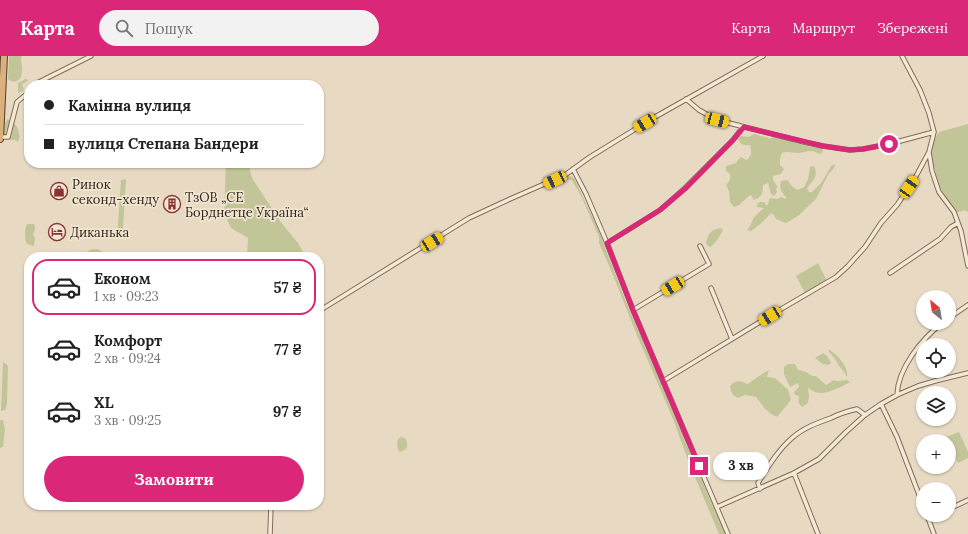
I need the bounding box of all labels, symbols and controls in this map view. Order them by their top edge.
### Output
search box [99,10,379,46]
text: Карта [20,16,75,40]
icon: search [113,17,135,39]
text: Пошук [145,19,193,38]
text: Карта [731,19,771,37]
text: Маршрут [793,19,855,37]
text: Збережені [877,19,948,37]
text: Камінна вулиця [68,96,191,115]
car [704,111,730,129]
car [632,112,658,134]
text: вулиця Степана Бандери [68,134,259,153]
route start [880,135,898,153]
car [542,169,568,191]
car [897,174,921,200]
place label: Ринок секонд-хенду [72,176,159,208]
shop icon: Ринок секонд-хенду [49,181,69,201]
place label: ТзОВ „СЕ Борднетце Україна“ [185,189,309,221]
building icon: ТзОВ „СЕ Борднетце Україна“ [162,194,182,214]
hotel icon: Диканька [47,222,67,242]
place label: Диканька [70,224,129,241]
car [419,231,445,253]
icon: car [46,269,82,305]
text: Економ [94,269,151,288]
car [660,275,686,297]
text: 57 ₴ [273,278,302,297]
text: 1 хв · 09:23 [94,288,159,305]
north arrow [916,290,956,330]
map controls [916,290,956,522]
car [757,305,783,327]
icon: car [46,331,82,367]
text: Комфорт [94,331,162,350]
button: locate [916,338,956,378]
text: 77 ₴ [274,340,302,359]
text: 2 хв · 09:24 [94,350,161,367]
button: layers [916,386,956,426]
icon: car [46,393,82,429]
text: XL [94,393,114,412]
text: 97 ₴ [273,402,302,421]
text: 3 хв · 09:25 [94,412,161,429]
button: + [916,434,956,474]
callout: 3 хв [713,452,769,480]
button: Замовити [44,456,304,502]
route end [690,457,708,475]
text: 3 хв [728,457,754,474]
button: − [916,482,956,522]

